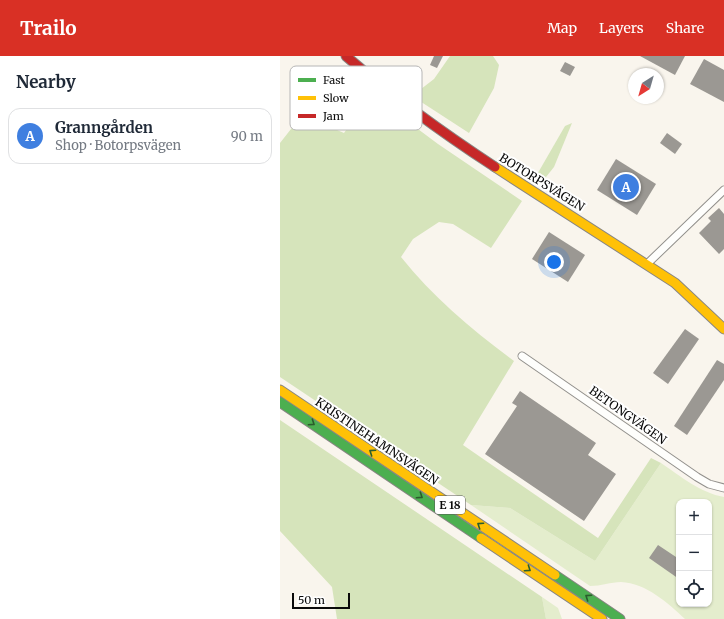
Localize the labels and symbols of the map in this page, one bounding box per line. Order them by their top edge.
legend [290,66,422,130]
north arrow [628,68,664,104]
text: Fast [323,73,346,87]
text: Slow [323,91,349,105]
text: Jam [322,109,344,123]
street label: BOTORPSVÄGEN [497,150,588,215]
pin: A [613,172,639,202]
your location [544,252,564,272]
street label: BETONGVÄGEN [586,383,670,448]
street label: KRISTINEHAMNSVÄGEN [313,394,442,488]
one-way arrow [308,419,315,426]
one-way arrow [369,449,376,457]
one-way arrow [416,491,423,499]
road number: E 18 [435,496,465,514]
one-way arrow [477,522,484,530]
one-way arrow [524,564,531,572]
scale bar [292,591,350,610]
one-way arrow [585,594,592,602]

